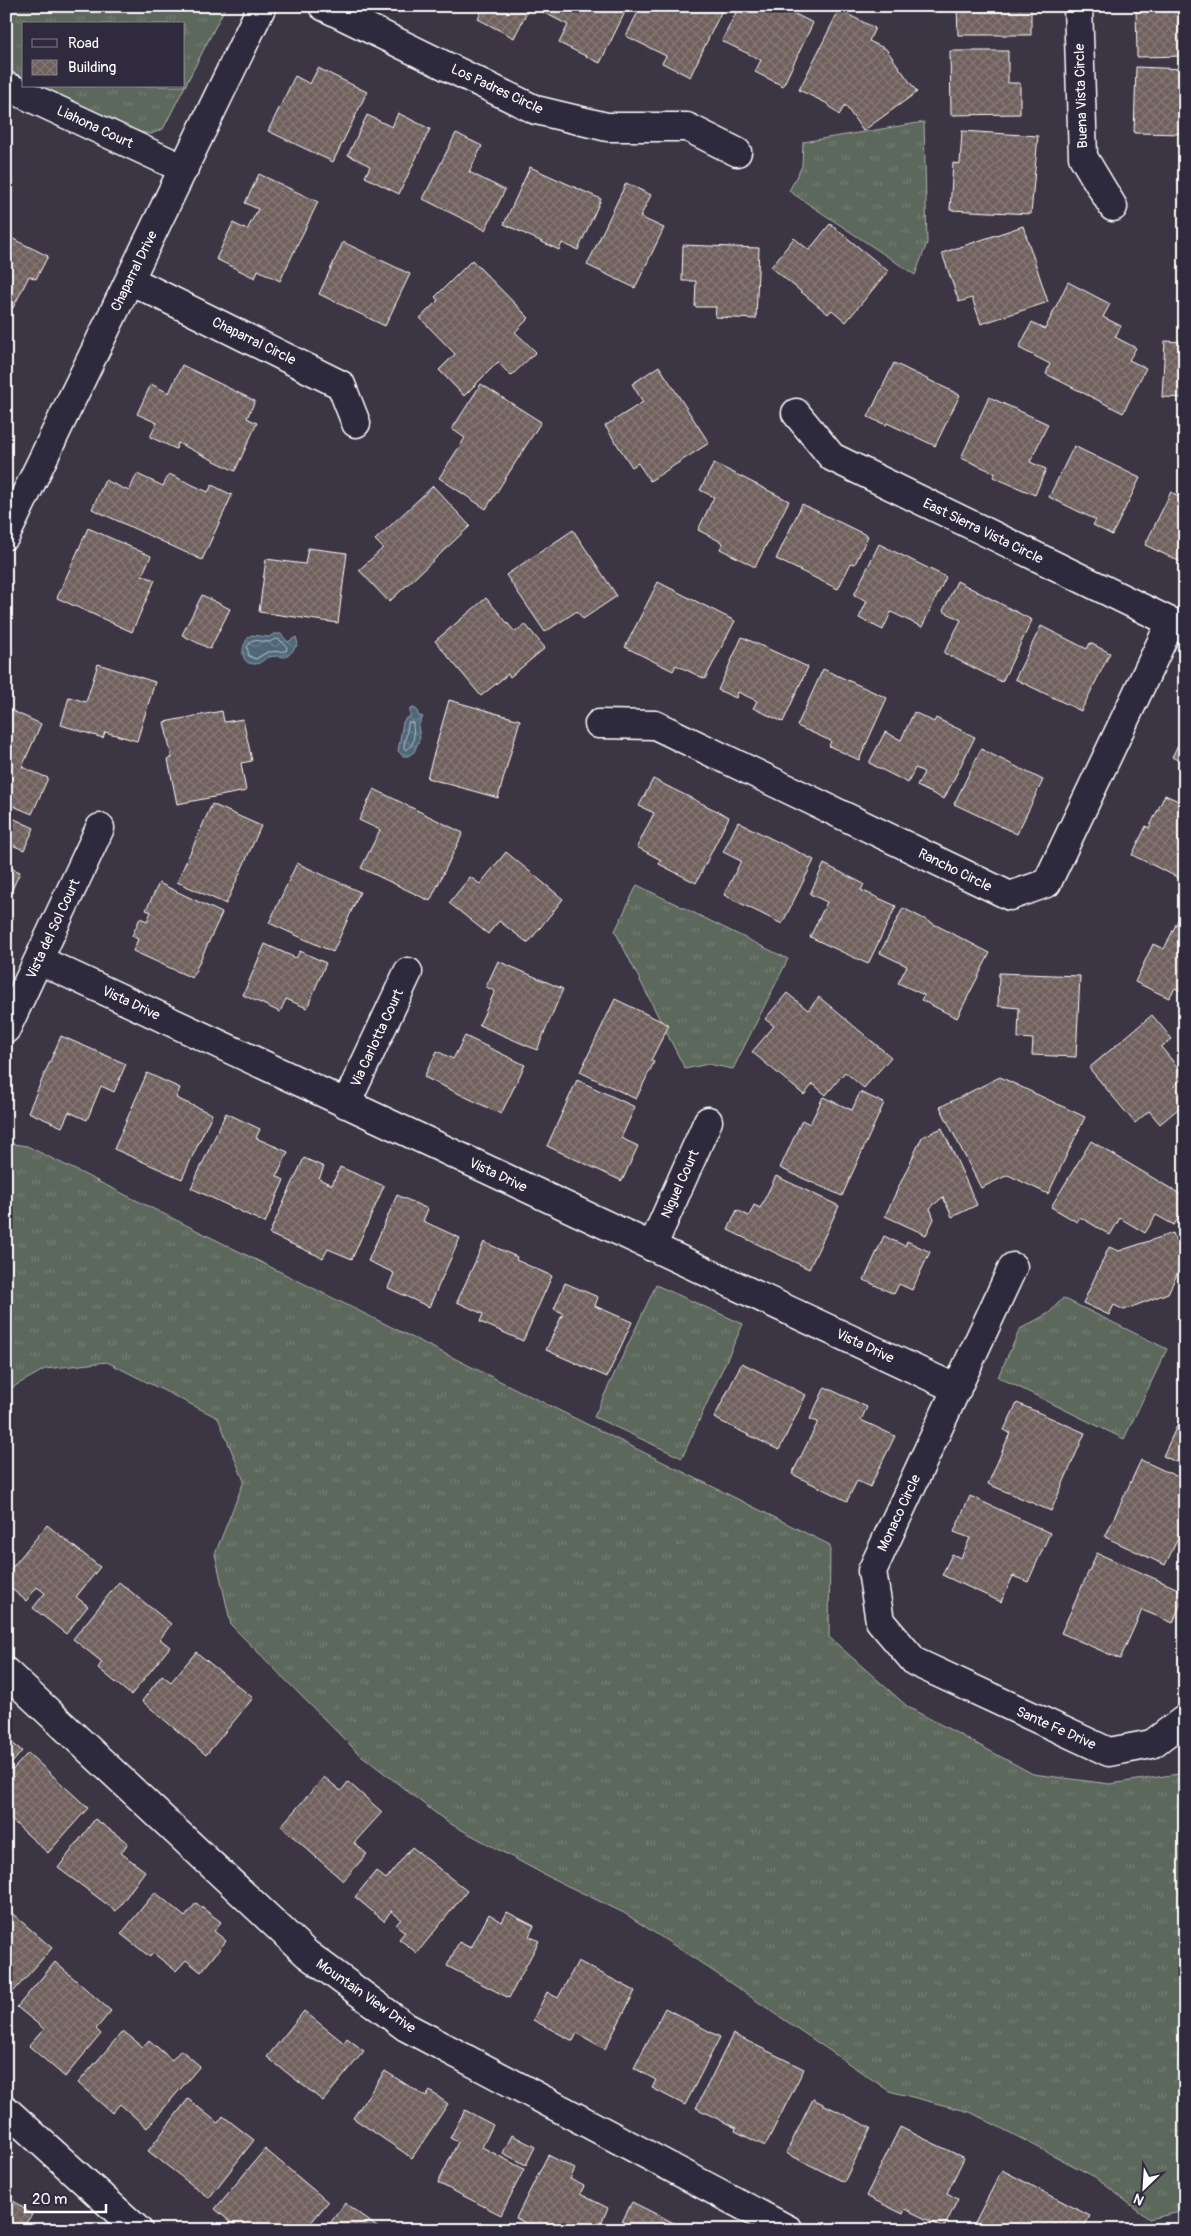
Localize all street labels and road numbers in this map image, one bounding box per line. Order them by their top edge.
street label: Buena Vista Circle [1071,43,1091,149]
street label: Los Padres Circle [448,60,546,118]
street label: Liahona Court [54,102,136,152]
street label: Chaparral Drive [107,228,161,314]
street label: Chaparral Circle [209,313,299,369]
street label: East Sierra Vista Circle [920,495,1046,568]
street label: Rancho Circle [915,845,995,895]
street label: Vista del Sol Court [22,876,84,982]
street label: Vista Drive [99,982,163,1024]
street label: Via Carlotta Court [347,986,407,1090]
street label: Niguel Court [657,1147,703,1221]
street label: Vista Drive [466,1154,530,1196]
street label: Vista Drive [833,1325,897,1367]
street label: Monaco Circle [874,1472,924,1554]
street label: Sante Fe Drive [1014,1703,1099,1753]
street label: Mountain View Drive [313,1955,419,2037]

